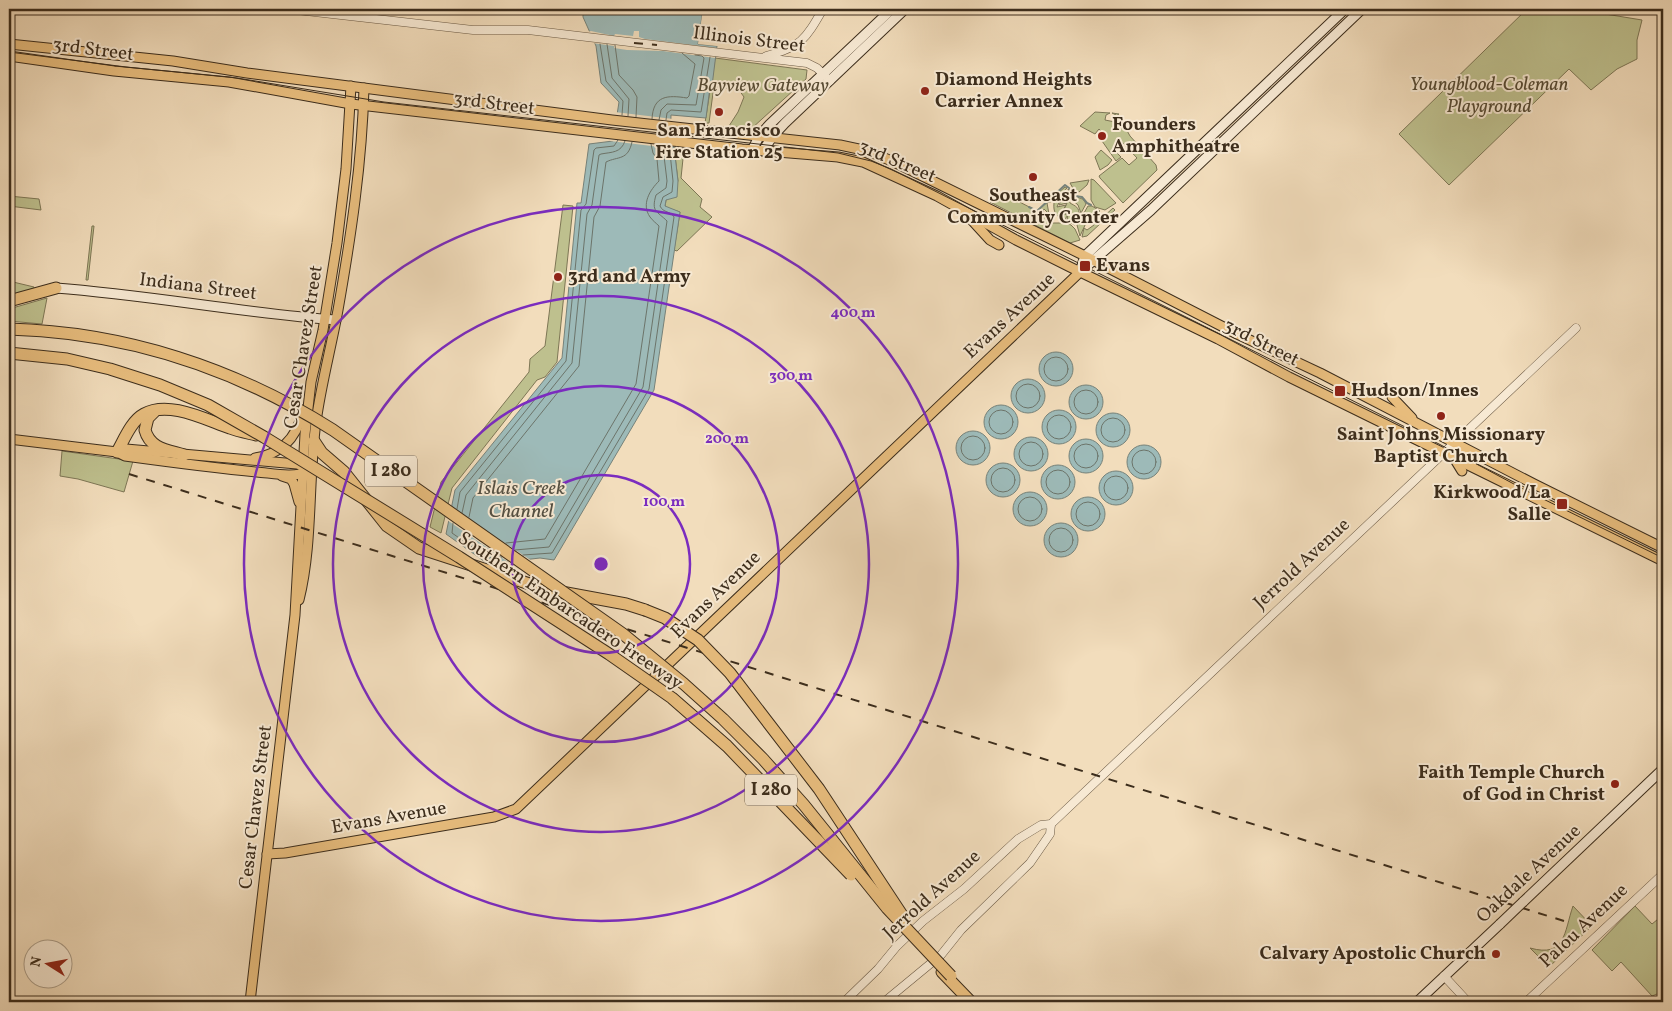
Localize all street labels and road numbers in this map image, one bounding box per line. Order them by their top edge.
street label: Illinois Street [691,20,807,60]
street label: 3rd Street [51,32,136,68]
street label: 3rd Street [452,86,537,122]
street label: 3rd Street [854,134,940,190]
street label: Cesar Chavez Street [278,263,330,431]
street label: Indiana Street [138,267,259,307]
street label: Evans Avenue [959,267,1061,365]
street label: 3rd Street [1219,313,1304,373]
road number: I 280 [365,456,417,486]
street label: Jerrold Avenue [1248,512,1356,616]
street label: Southern Embarcadero Freeway [452,526,688,696]
street label: Evans Avenue [665,545,767,645]
street label: Cesar Chavez Street [233,723,279,891]
road number: I 280 [745,774,797,806]
street label: Evans Avenue [329,795,449,841]
street label: Oakdale Avenue [1471,819,1587,929]
street label: Jerrold Avenue [877,844,987,946]
street label: Palou Avenue [1534,878,1634,974]

